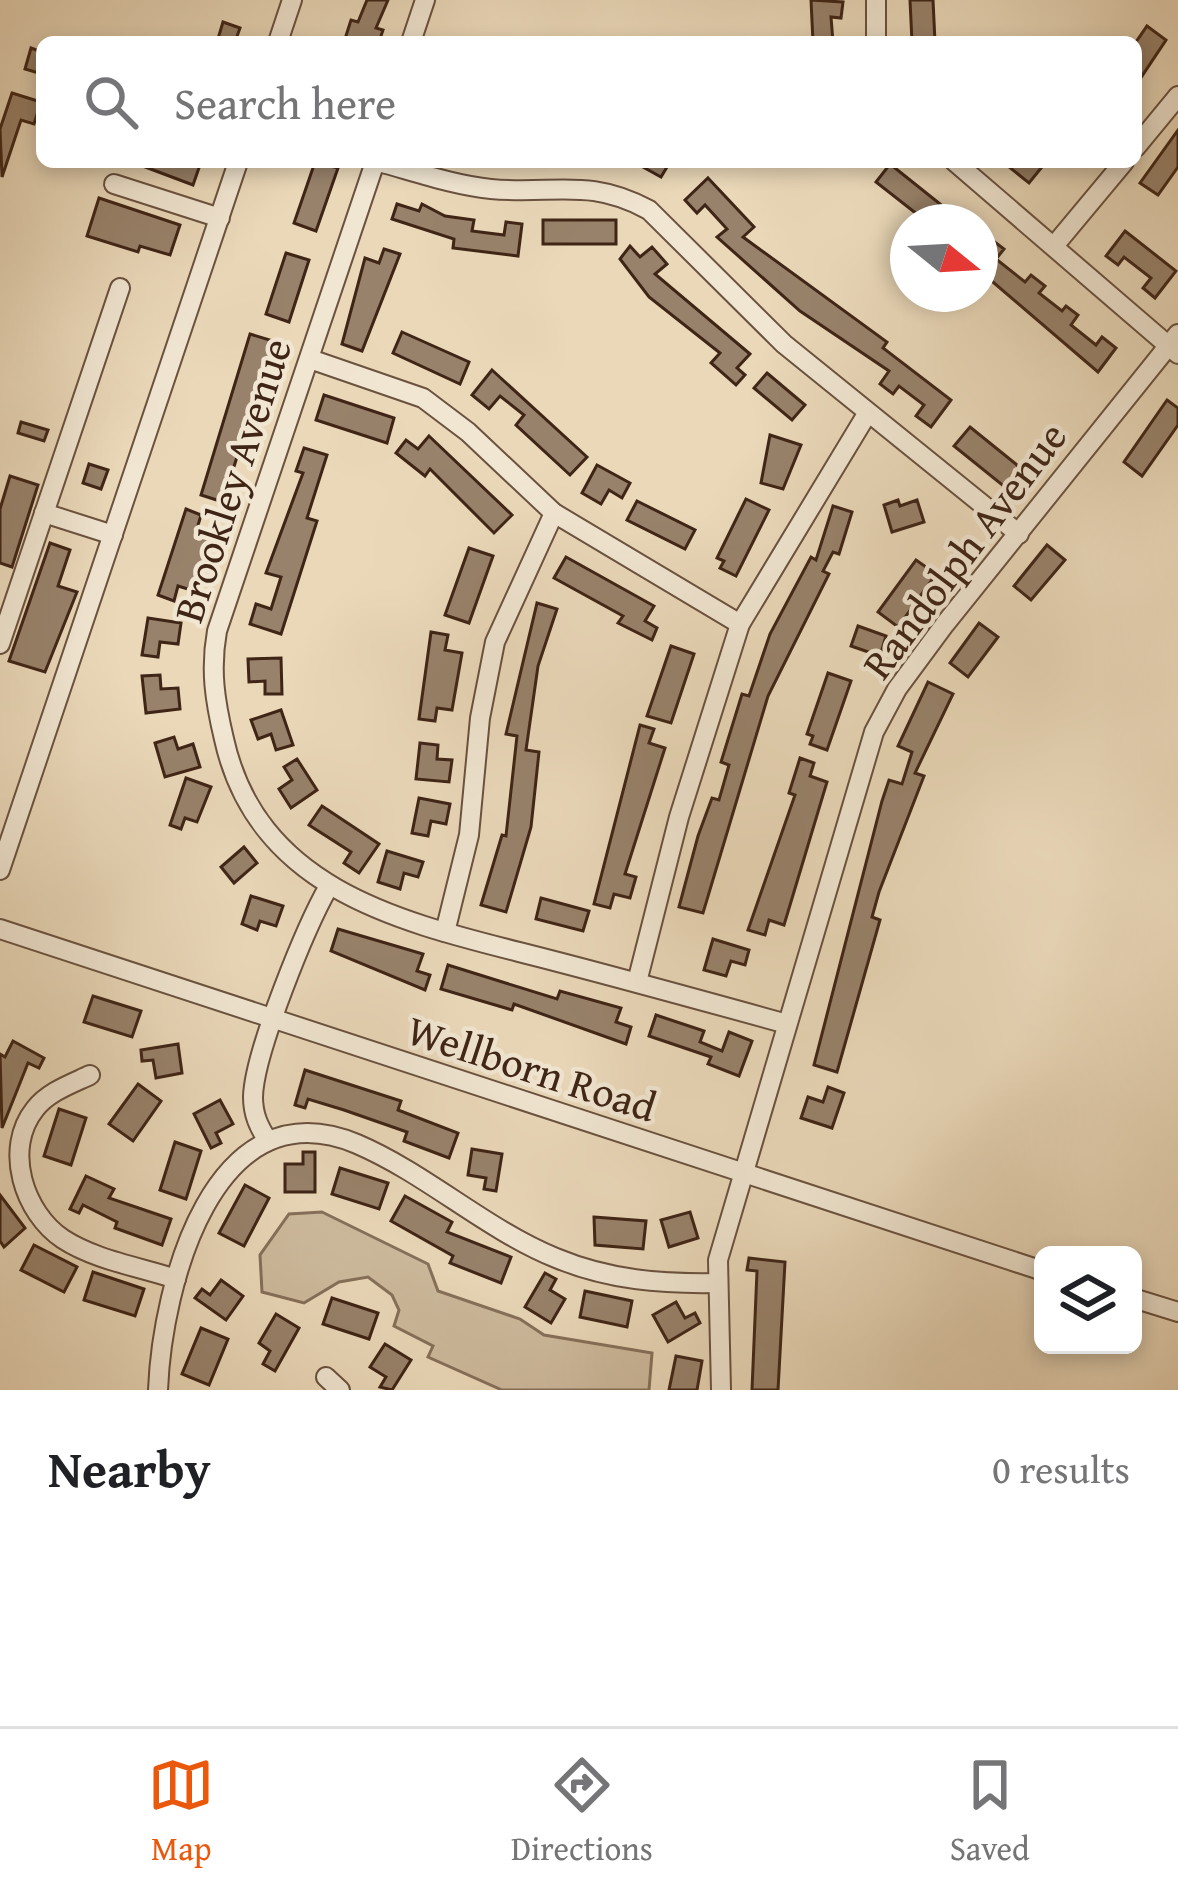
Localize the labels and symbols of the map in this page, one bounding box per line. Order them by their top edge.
north arrow [890,204,998,312]
street label: Brookley Avenue [157,330,306,630]
street label: Randolph Avenue [847,408,1081,691]
street label: Wellborn Road [400,999,665,1137]

